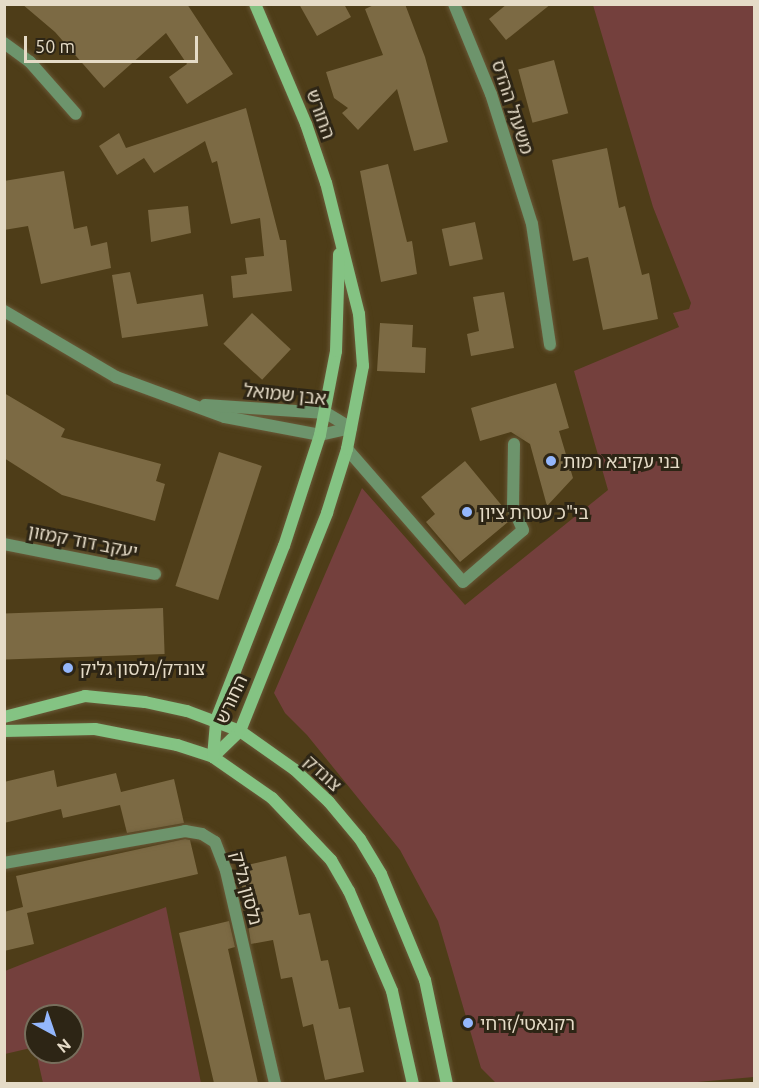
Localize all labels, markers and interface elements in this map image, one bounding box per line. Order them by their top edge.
scale bar [27,24,201,62]
text: 50 m [35,36,75,56]
street label: משעול ההדס [488,57,538,157]
street label: החורש [302,86,340,142]
street label: אבן שמואל [243,379,327,409]
place label: בני עקיבא רמות [563,450,680,472]
marker: בני עקיבא רמות [544,454,558,468]
place label: בי"כ עטרת ציון [479,501,589,523]
marker: בי"כ עטרת ציון [460,505,474,519]
street label: יעקב דוד קמזון [26,520,140,562]
place label: צונדק/נלסון גליק [80,657,205,679]
marker: צונדק/נלסון גליק [61,661,75,675]
street label: החורש [210,671,252,727]
street label: צונדק [300,750,346,796]
street label: נלסון גליק [227,849,267,927]
north arrow [24,1004,84,1064]
place label: רקנאטי/זרחי [480,1012,575,1034]
marker: רקנאטי/זרחי [461,1016,475,1030]
text: N [54,1036,75,1057]

